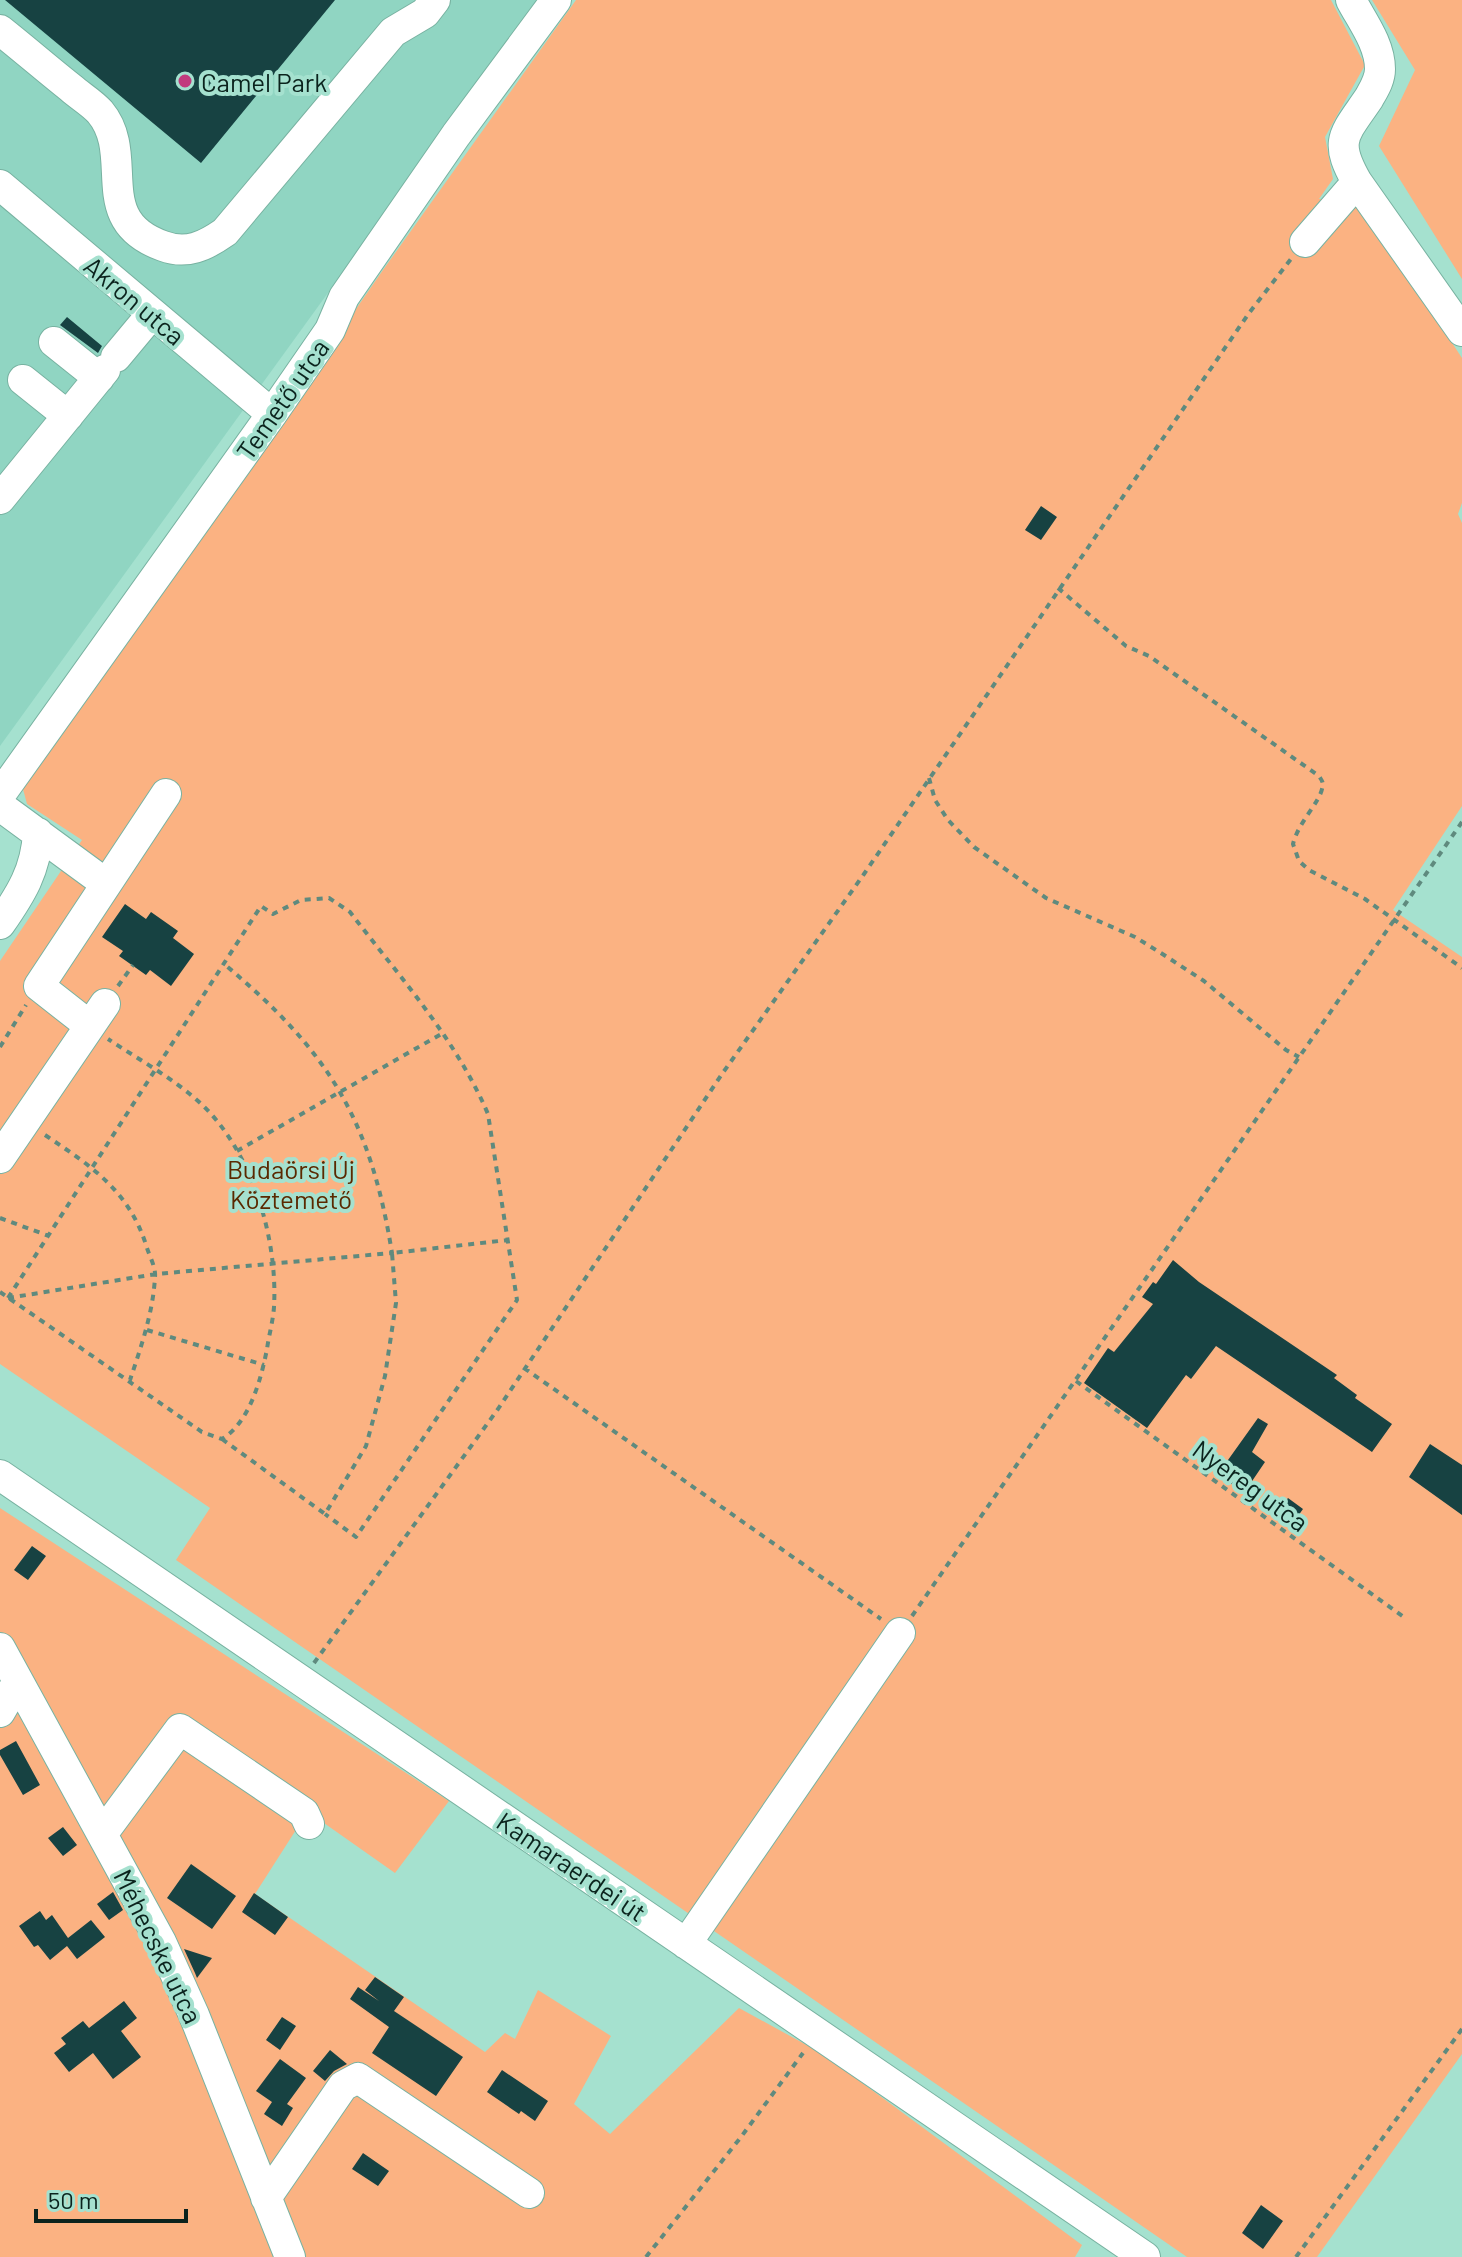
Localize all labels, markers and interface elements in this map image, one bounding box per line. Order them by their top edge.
place label: Camel Park [201,66,327,97]
marker: Camel Park [176,72,194,90]
street label: Akron utca [79,249,191,351]
street label: Temető utca [229,333,335,465]
park label: Budaörsi Új Köztemető [227,1153,355,1214]
street label: Nyereg utca [1187,1433,1315,1537]
street label: Kamaraerdei út [492,1805,652,1927]
street label: Méhecske utca [108,1864,210,2028]
scale bar [36,2173,186,2223]
text: 50 m [48,2185,99,2214]

